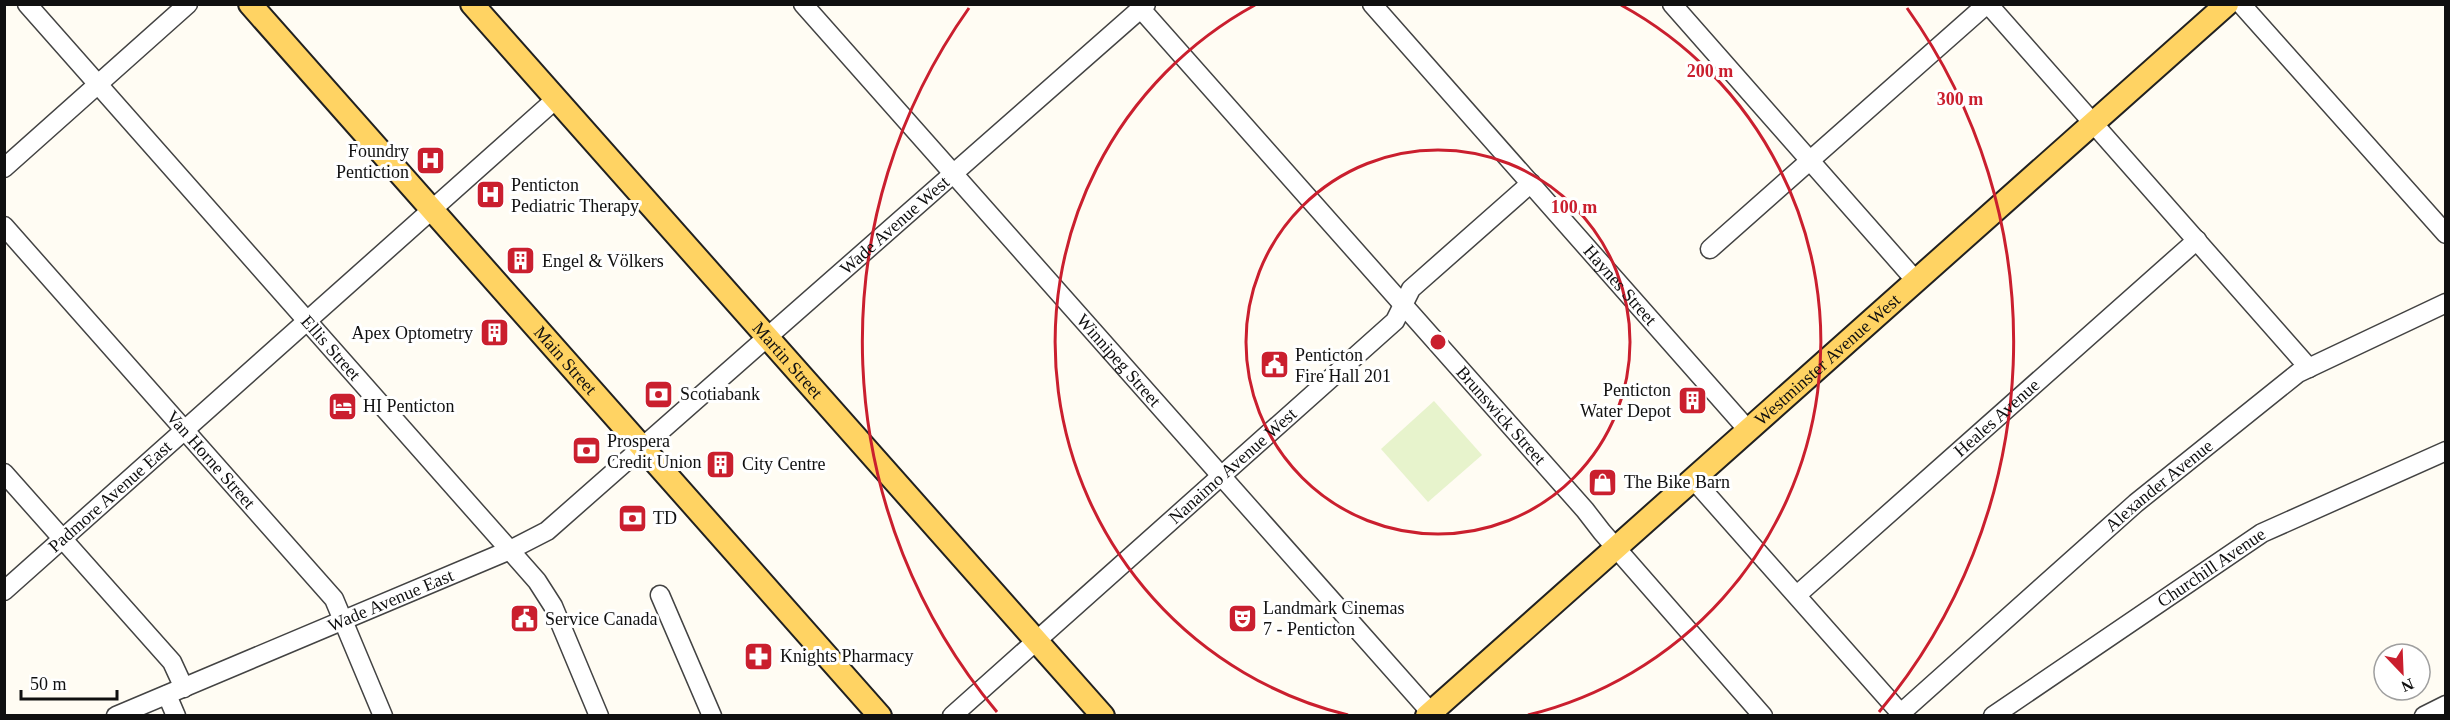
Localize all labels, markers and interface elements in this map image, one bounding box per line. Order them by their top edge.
text: 200 m [1687,61,1733,81]
text: 300 m [1937,89,1983,109]
place label: Foundry Pentiction [336,141,409,182]
hospital icon: Foundry Pentiction [414,145,446,177]
street label: Wade Avenue West [836,172,953,279]
place label: Penticton Pediatric Therapy [511,175,639,216]
hospital icon: Penticton Pediatric Therapy [474,179,506,211]
text: 100 m [1551,197,1597,217]
street label: Haynes Street [1579,241,1661,329]
building icon: Engel & Völkers [505,245,537,277]
place label: Engel & Völkers [542,251,664,271]
street label: Westminster Avenue West [1751,290,1904,429]
street label: Winnipeg Street [1072,310,1165,411]
street label: Ellis Street [297,311,365,384]
building icon: Apex Optometry [478,317,510,349]
street label: Martin Street [749,318,827,403]
street label: Main Street [530,322,601,399]
place label: Apex Optometry [352,323,473,343]
centre of rings [1428,332,1448,352]
place label: Penticton Fire Hall 201 [1295,345,1391,386]
public building icon: Penticton Fire Hall 201 [1258,349,1290,381]
street label: Brunswick Street [1452,362,1550,469]
street label: Heales Avenue [1950,375,2043,461]
bank icon: Scotiabank [643,378,675,410]
place label: Penticton Water Depot [1580,380,1671,421]
place label: Scotiabank [680,384,760,404]
building icon: Penticton Water Depot [1676,384,1708,416]
hotel icon: HI Penticton [326,390,358,422]
place label: HI Penticton [363,396,455,416]
street label: Nanaimo Avenue West [1165,404,1300,528]
street label: Van Horne Street [162,407,259,513]
place label: Prospera Credit Union [607,431,702,472]
bank icon: Prospera Credit Union [570,435,602,467]
street label: Alexander Avenue [2101,435,2217,536]
street label: Padmore Avenue East [44,437,176,556]
building icon: City Centre [705,448,737,480]
place label: City Centre [742,454,826,474]
shop icon: The Bike Barn [1587,466,1619,498]
place label: The Bike Barn [1624,472,1730,492]
bank icon: TD [616,502,648,534]
place label: TD [653,508,677,528]
street label: Churchill Avenue [2153,524,2269,611]
street label: Wade Avenue East [325,565,456,636]
place label: Landmark Cinemas 7 - Penticton [1263,598,1404,639]
theatre icon: Landmark Cinemas 7 - Penticton [1226,602,1258,634]
public building icon: Service Canada [508,603,540,635]
place label: Service Canada [545,609,657,629]
pharmacy icon: Knights Pharmacy [743,640,775,672]
north arrow [2372,642,2432,702]
place label: Knights Pharmacy [780,646,913,666]
scale bar [21,663,117,701]
text: 50 m [30,674,67,694]
text: N [2399,675,2416,696]

